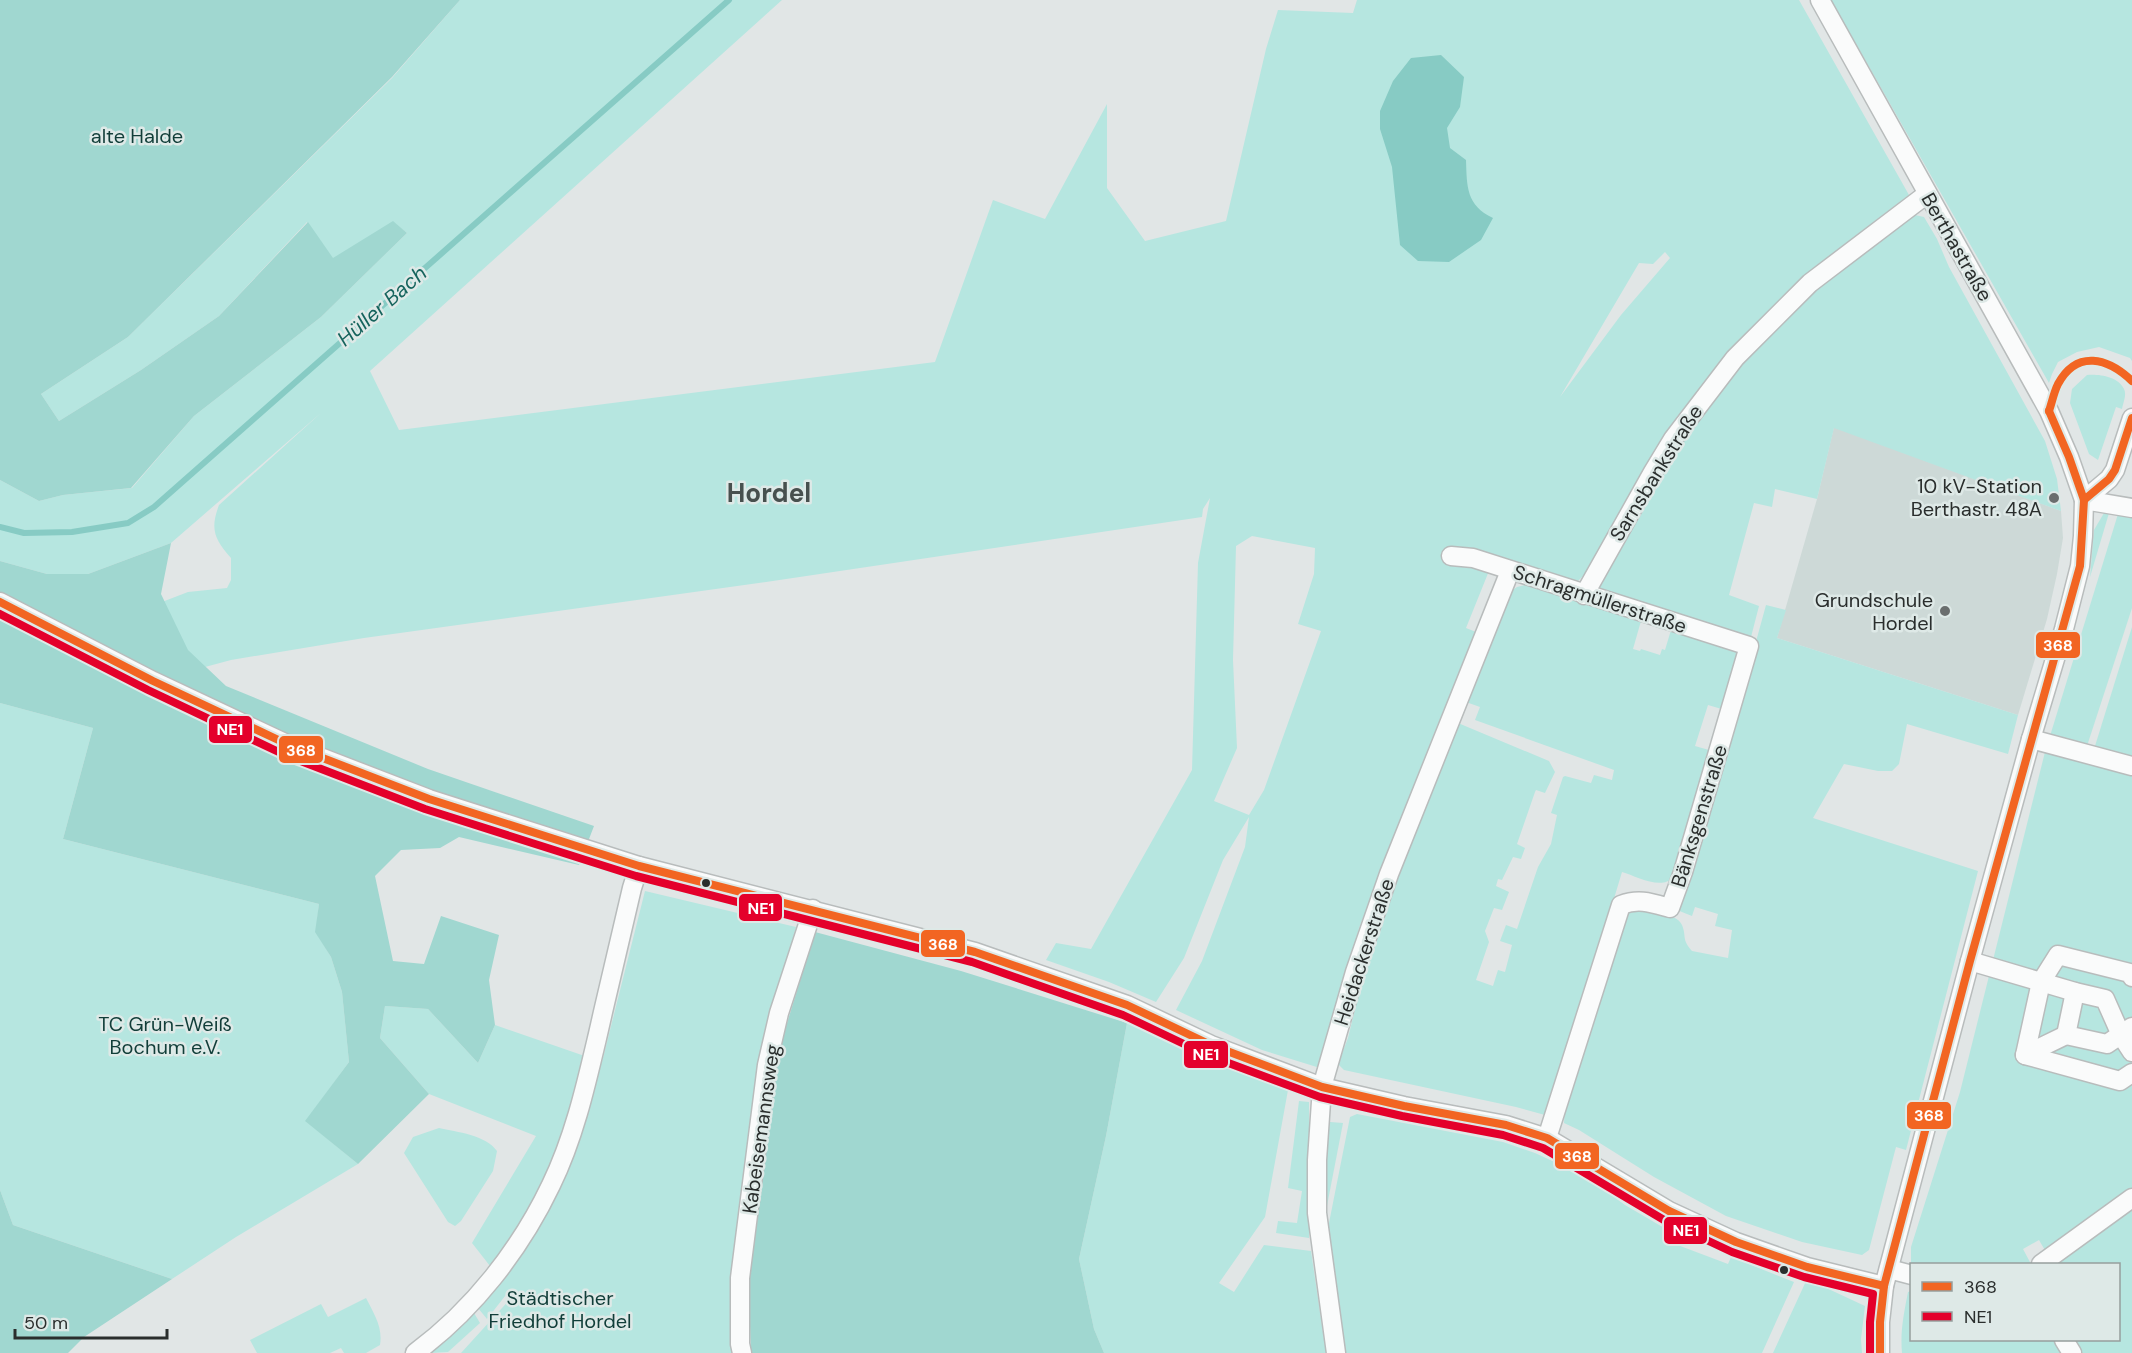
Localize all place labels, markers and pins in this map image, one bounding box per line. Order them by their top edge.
place label: 10 kV-Station Berthastr. 48A [1911,473,2042,522]
marker: 10 kV-Station Berthastr. 48A [2047,491,2061,505]
place label: Grundschule Hordel [1815,587,1933,636]
marker: Grundschule Hordel [1938,604,1952,618]
unlabelled marker [700,877,712,889]
unlabelled marker [1778,1264,1790,1276]

